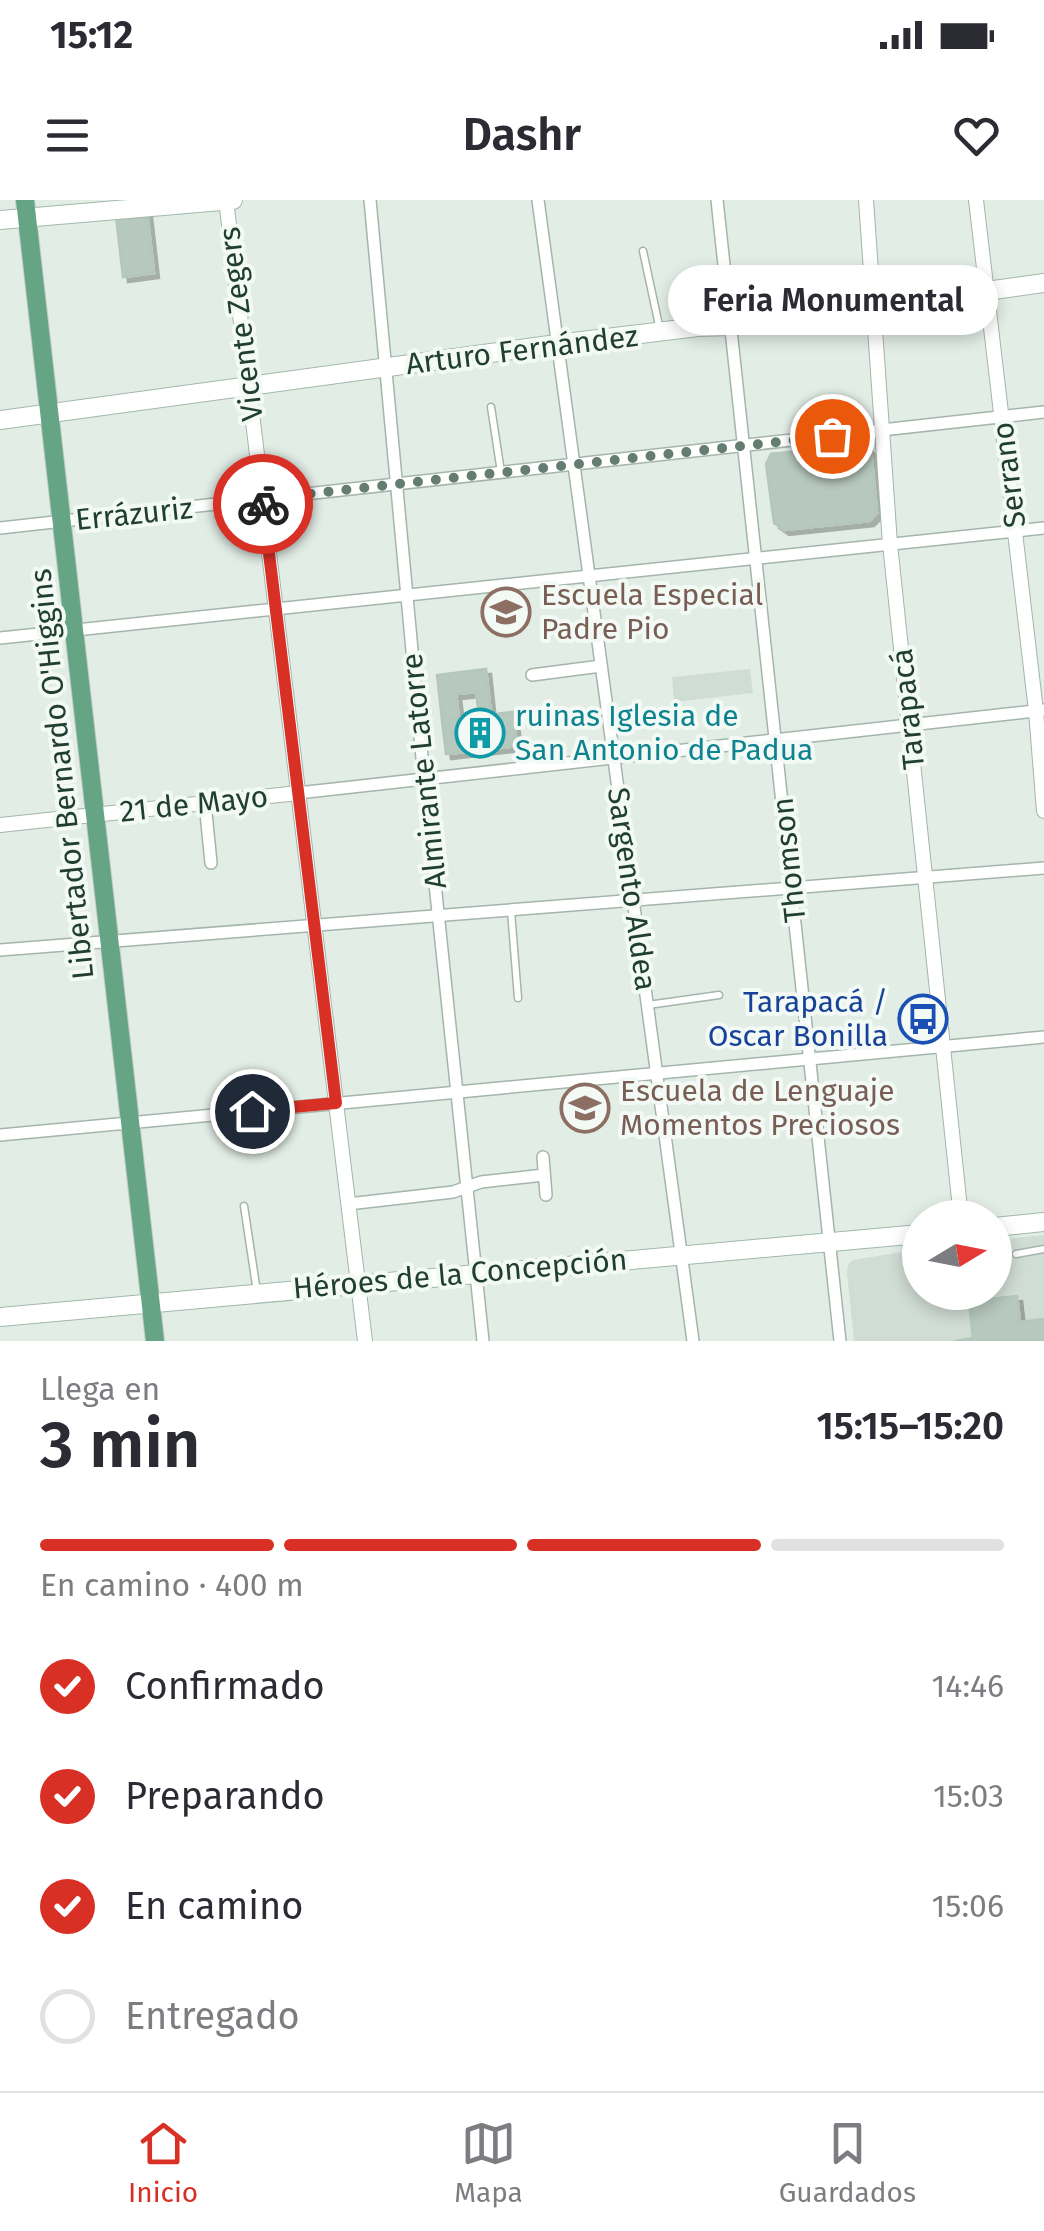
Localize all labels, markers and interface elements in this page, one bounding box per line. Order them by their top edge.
text: 15:12 [50,12,133,58]
icon: menu [40,108,95,163]
text: Dashr [463,108,581,162]
icon: heart [949,108,1004,163]
street label: Vicente Zegers [211,225,271,423]
callout: Feria Monumental [667,266,997,336]
text: Feria Monumental [702,281,964,319]
street label: Arturo Fernández [404,318,640,382]
pin [790,394,875,479]
icon: bag [805,409,860,464]
street label: Serrano [985,420,1033,530]
courier [213,454,313,554]
icon: bike [236,477,291,532]
street label: Errázuriz [74,490,194,538]
street label: Libertador Bernardo O'Higgins [23,567,101,981]
place label: Escuela Especial Padre Pio [541,577,764,647]
school or university icon: Escuela Especial Padre Pio [480,586,532,638]
street label: Tarapacá [884,647,932,771]
street label: Almirante Latorre [394,651,454,891]
place label: ruinas Iglesia de San Antonio de Padua [515,698,813,768]
building icon: ruinas Iglesia de San Antonio de Padua [454,707,506,759]
street label: 21 de Mayo [118,778,270,830]
street label: Sargento Aldea [600,785,664,993]
street label: Thomson [765,796,813,924]
place label: Tarapacá / Oscar Bonilla [708,984,888,1054]
bus stop icon: Tarapacá / Oscar Bonilla [897,993,949,1045]
pin [210,1069,295,1154]
place label: Escuela de Lenguaje Momentos Preciosos [620,1073,900,1143]
school or university icon: Escuela de Lenguaje Momentos Preciosos [559,1082,611,1134]
icon: home [225,1084,280,1139]
north arrow [902,1200,1012,1310]
map controls [902,1200,1012,1310]
street label: Héroes de la Concepción [291,1241,629,1307]
text: Llega en [40,1370,160,1408]
text: 15:15–15:20 [816,1403,1004,1449]
text: 3 min [40,1406,200,1484]
text: En camino · 400 m [40,1566,304,1604]
icon: check [40,1659,95,1714]
text: Confirmado [125,1663,325,1709]
text: 14:46 [932,1667,1004,1705]
icon: check [40,1769,95,1824]
text: Preparando [125,1773,325,1819]
text: 15:03 [933,1777,1004,1815]
icon: check [40,1879,95,1934]
text: En camino [125,1883,304,1929]
text: 15:06 [932,1887,1004,1925]
text: Entregado [125,1993,300,2039]
tab: Inicio [128,2116,198,2209]
tab: Mapa [454,2116,523,2209]
tab: Guardados [779,2116,916,2209]

